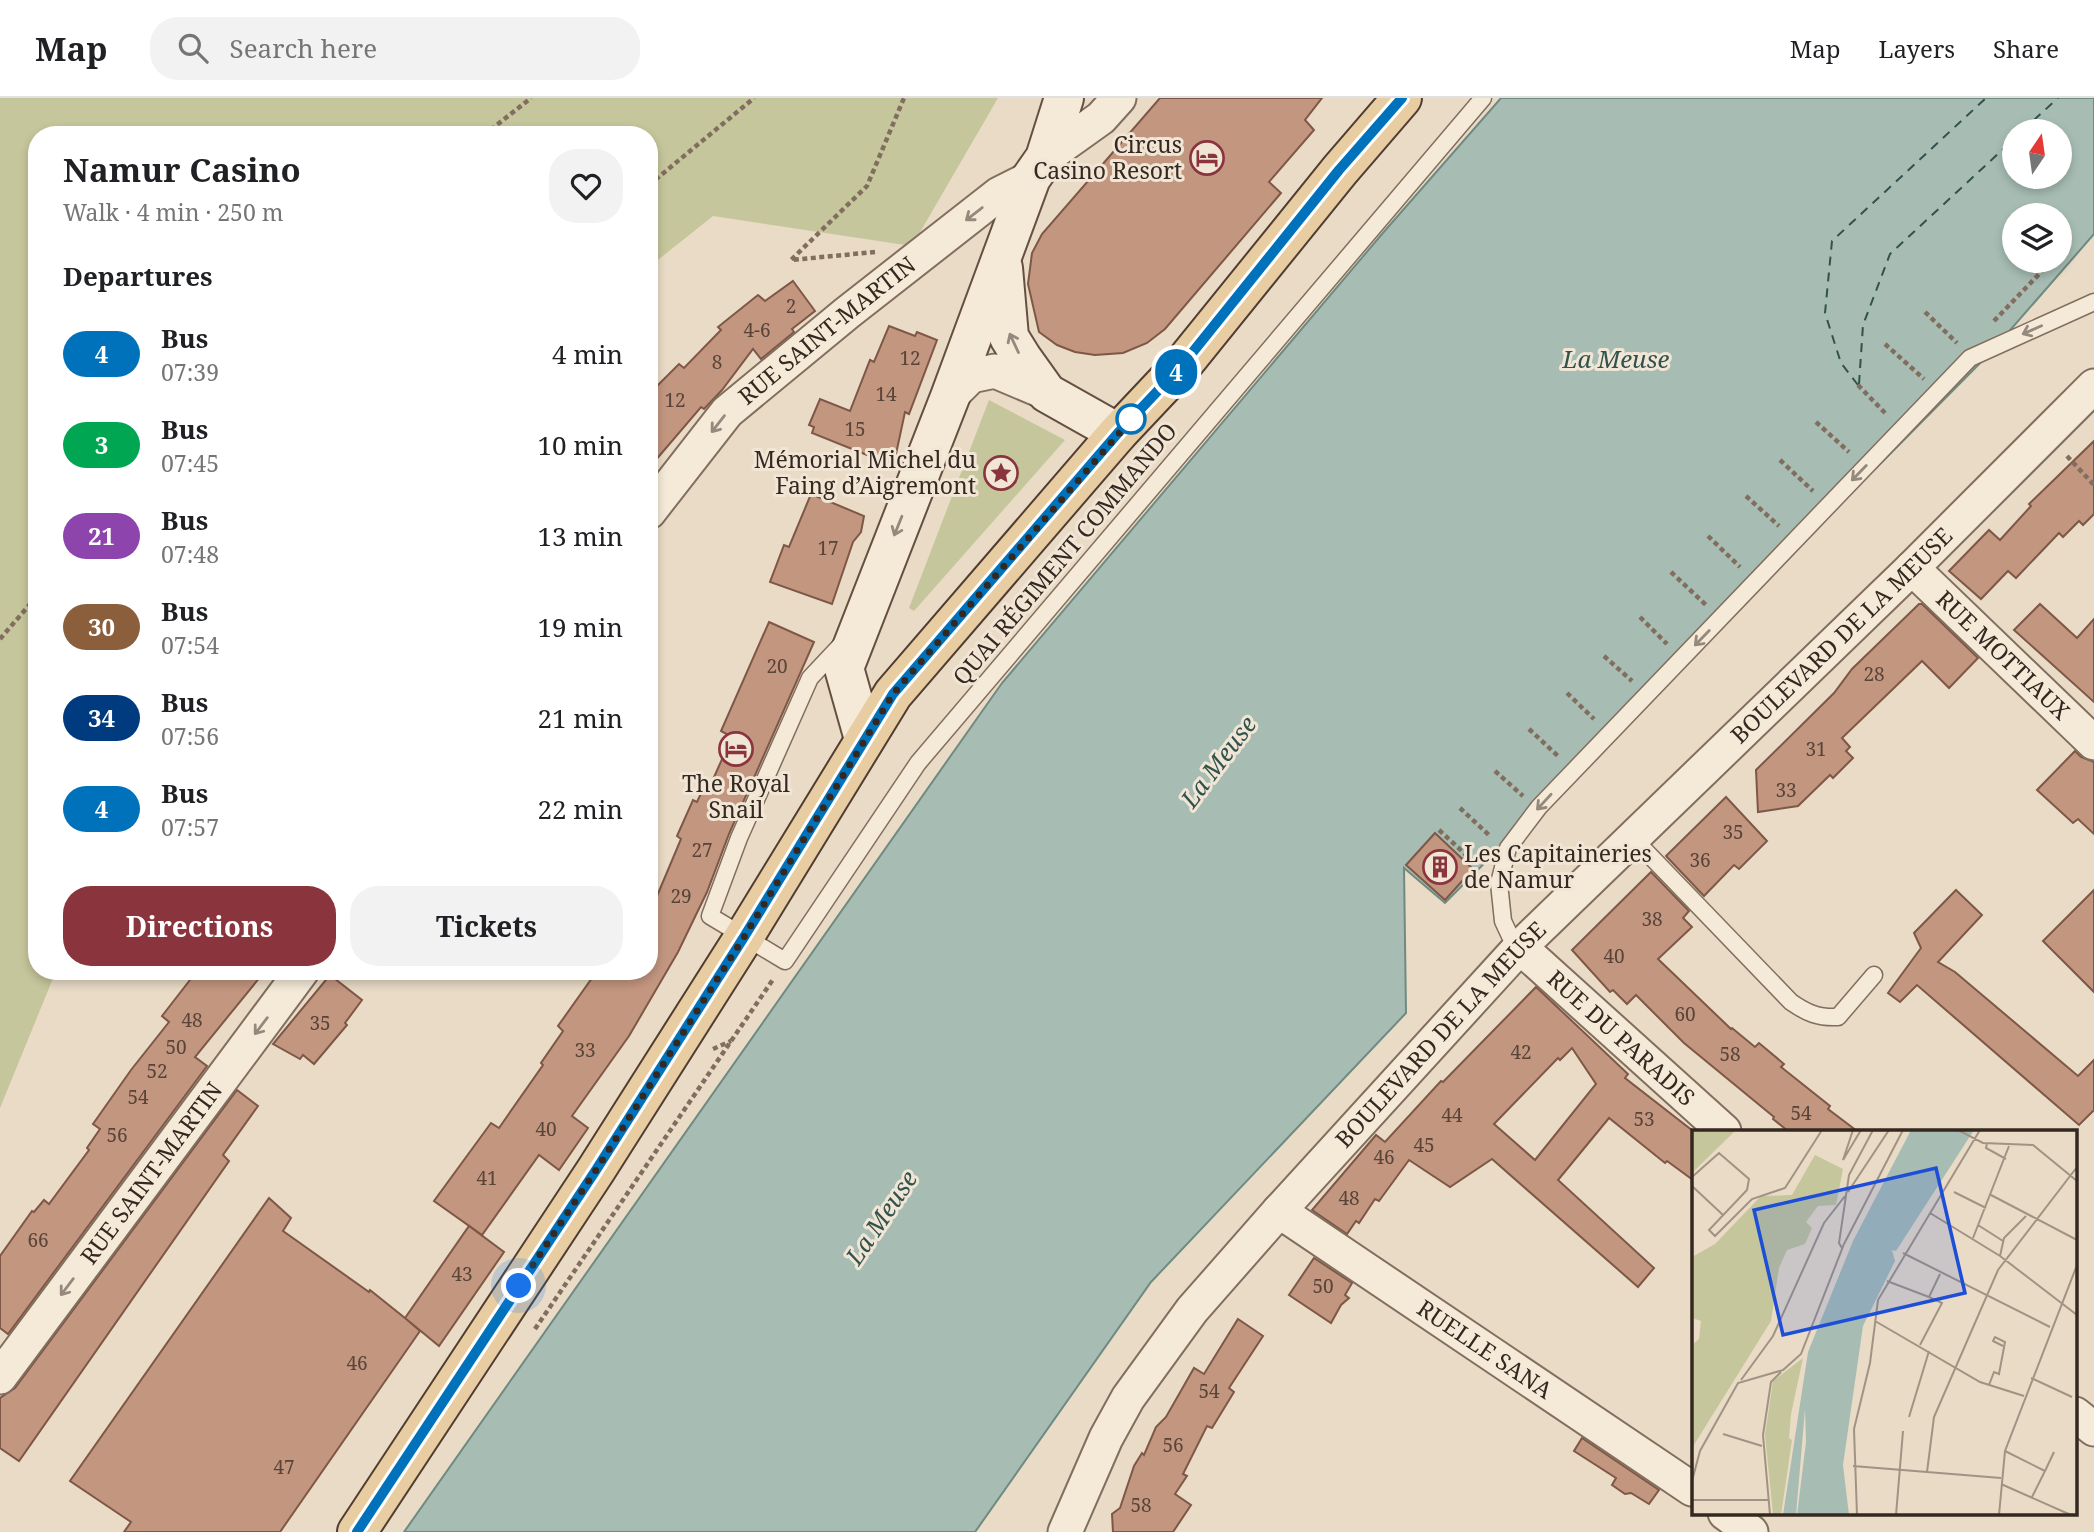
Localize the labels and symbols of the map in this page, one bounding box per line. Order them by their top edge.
north arrow [2002,119,2072,189]
place label: Circus Casino Resort [1033,128,1182,186]
hotel icon: Circus Casino Resort [1188,139,1226,177]
one-way arrow [966,206,984,221]
street label: RUE SAINT-MARTIN [731,248,922,411]
house number: 2 [786,293,796,319]
house number: 4-6 [743,317,771,343]
one-way arrow [2022,324,2043,337]
one-way arrow [1007,333,1020,354]
water label: La Meuse [1562,342,1670,375]
house number: 12 [899,345,921,371]
house number: 8 [712,349,722,375]
line badge: 4 [1153,349,1199,395]
house number: 14 [875,381,897,407]
house number: 12 [664,387,686,413]
unlabelled marker [1116,404,1146,434]
one-way arrow [711,415,726,433]
street label: QUAI RÉGIMENT COMMANDO [945,415,1184,691]
house number: 15 [844,416,866,442]
place label: Mémorial Michel du Faing d’Aigremont [754,443,976,501]
place icon: Mémorial Michel du Faing d’Aigremont [982,454,1020,492]
one-way arrow [1851,464,1868,481]
one-way arrow [891,515,904,537]
street label: BOULEVARD DE LA MEUSE [1723,520,1959,750]
house number: 17 [817,535,839,561]
street label: RUE MOTTIAUX [1930,583,2077,726]
one-way arrow [1694,629,1711,646]
house number: 20 [766,653,788,679]
house number: 28 [1863,661,1885,687]
water label: La Meuse [1172,708,1263,814]
hotel icon: The Royal Snail [717,730,755,768]
house number: 31 [1805,736,1827,762]
place label: The Royal Snail [682,767,790,825]
house number: 33 [1775,777,1797,803]
one-way arrow [1536,793,1553,810]
house number: 35 [1722,819,1744,845]
house number: 27 [691,837,713,863]
place label: Les Capitaineries de Namur [1464,837,1652,895]
house number: 36 [1689,847,1711,873]
building icon: Les Capitaineries de Namur [1421,848,1459,886]
house number: 29 [670,883,692,909]
house number: 38 [1641,906,1663,932]
street label: BOULEVARD DE LA MEUSE [1327,914,1552,1154]
house number: 40 [1603,943,1625,969]
street label: RUE DU PARADIS [1541,962,1703,1112]
house number: 60 [1674,1001,1696,1027]
house number: 48 [181,1007,203,1033]
house number: 35 [309,1010,331,1036]
one-way arrow [254,1016,269,1035]
house number: 50 [165,1034,187,1060]
house number: 33 [574,1037,596,1063]
house number: 42 [1510,1039,1532,1065]
house number: 58 [1719,1041,1741,1067]
house number: 52 [146,1058,168,1084]
street label: RUE SAINT-MARTIN [72,1075,229,1270]
house number: 54 [127,1084,149,1110]
house number: 54 [1790,1100,1812,1126]
house number: 44 [1441,1102,1463,1128]
house number: 53 [1633,1106,1655,1132]
house number: 40 [535,1116,557,1142]
house number: 56 [106,1122,128,1148]
inset map [1692,1130,2076,1514]
house number: 45 [1413,1132,1435,1158]
house number: 46 [1373,1144,1395,1170]
water label: La Meuse [837,1164,924,1271]
house number: 41 [476,1165,498,1191]
house number: 48 [1338,1185,1360,1211]
house number: 66 [27,1227,49,1253]
house number: 43 [451,1261,473,1287]
your location [501,1268,536,1303]
house number: 50 [1312,1273,1334,1299]
one-way arrow [60,1277,74,1296]
street label: RUELLE SANA [1411,1292,1560,1406]
house number: 46 [346,1350,368,1376]
house number: 54 [1198,1378,1220,1404]
house number: 56 [1162,1432,1184,1458]
house number: 47 [273,1454,295,1480]
house number: 58 [1130,1492,1152,1518]

